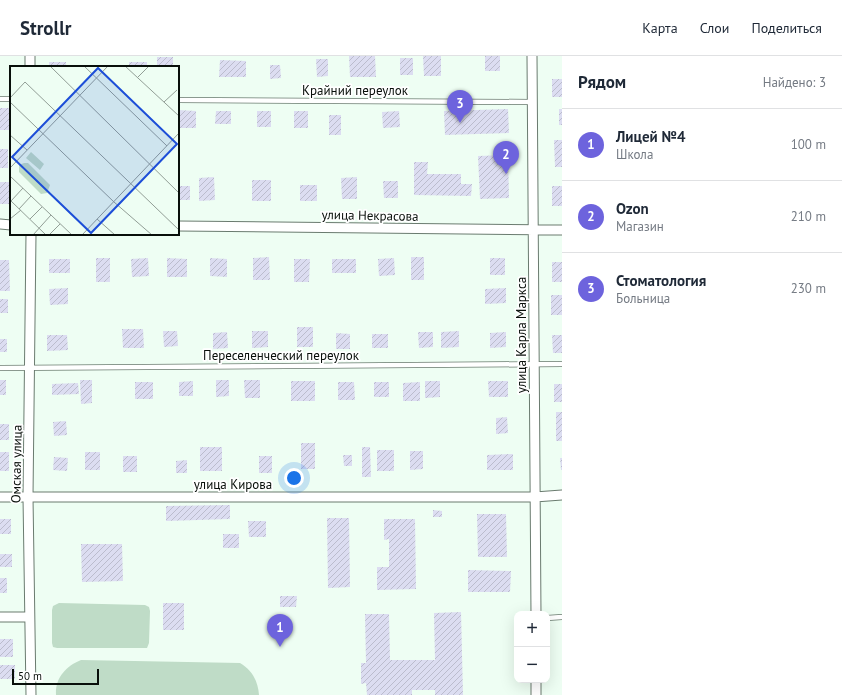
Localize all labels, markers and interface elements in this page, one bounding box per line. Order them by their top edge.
text: Strollr [20,16,71,40]
text: Карта [642,19,678,37]
text: Слои [700,19,729,37]
text: Поделиться [751,19,822,37]
inset map [10,66,179,235]
text: Рядом [578,71,626,93]
text: Найдено: 3 [763,74,826,91]
street label: Крайний переулок [302,82,409,99]
pin: 3 [447,90,473,123]
text: Лицей №4 [616,127,685,146]
text: 1 [587,136,595,153]
text: 100 m [791,136,826,153]
pin: 2 [493,141,519,174]
text: Школа [616,146,653,163]
text: Ozon [616,199,649,218]
street label: улица Некрасова [321,206,419,225]
text: 2 [587,208,595,225]
text: 210 m [791,208,826,225]
text: Магазин [616,218,664,235]
text: Стоматология [616,271,706,290]
street label: улица Карла Маркса [513,277,530,393]
text: 3 [587,280,595,297]
text: 230 m [791,280,826,297]
text: Больница [616,290,670,307]
street label: Переселенческий переулок [203,347,360,364]
street label: Омская улица [7,425,26,503]
your location [284,468,304,488]
street label: улица Кирова [194,476,272,493]
map controls [514,611,550,683]
button: + [514,611,550,647]
pin: 1 [267,614,293,647]
button: − [514,647,550,683]
scale bar [12,667,99,686]
text: 50 m [18,669,42,683]

